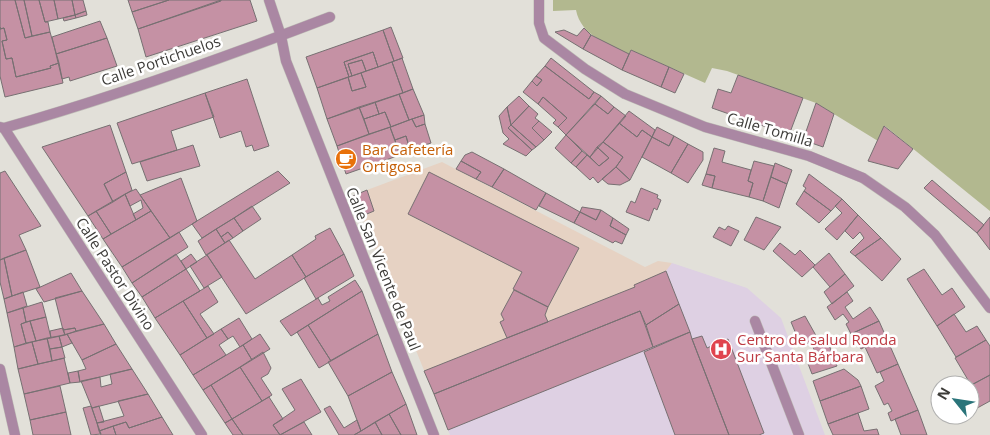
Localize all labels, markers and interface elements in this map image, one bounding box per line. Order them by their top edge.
street label: Calle Portichuelos [98,30,223,90]
street label: Calle Tomilla [725,107,816,151]
place label: Bar Cafetería Ortigosa [362,139,453,176]
cafe icon: Bar Cafetería Ortigosa [334,147,358,171]
street label: Calle San Vicente de Paul [342,184,426,353]
street label: Calle Pastor Divino [72,213,160,334]
place label: Centro de salud Ronda Sur Santa Bárbara [737,329,897,366]
hospital icon: Centro de salud Ronda Sur Santa Bárbara [709,337,733,361]
north arrow [930,375,980,425]
text: N [932,384,954,403]

